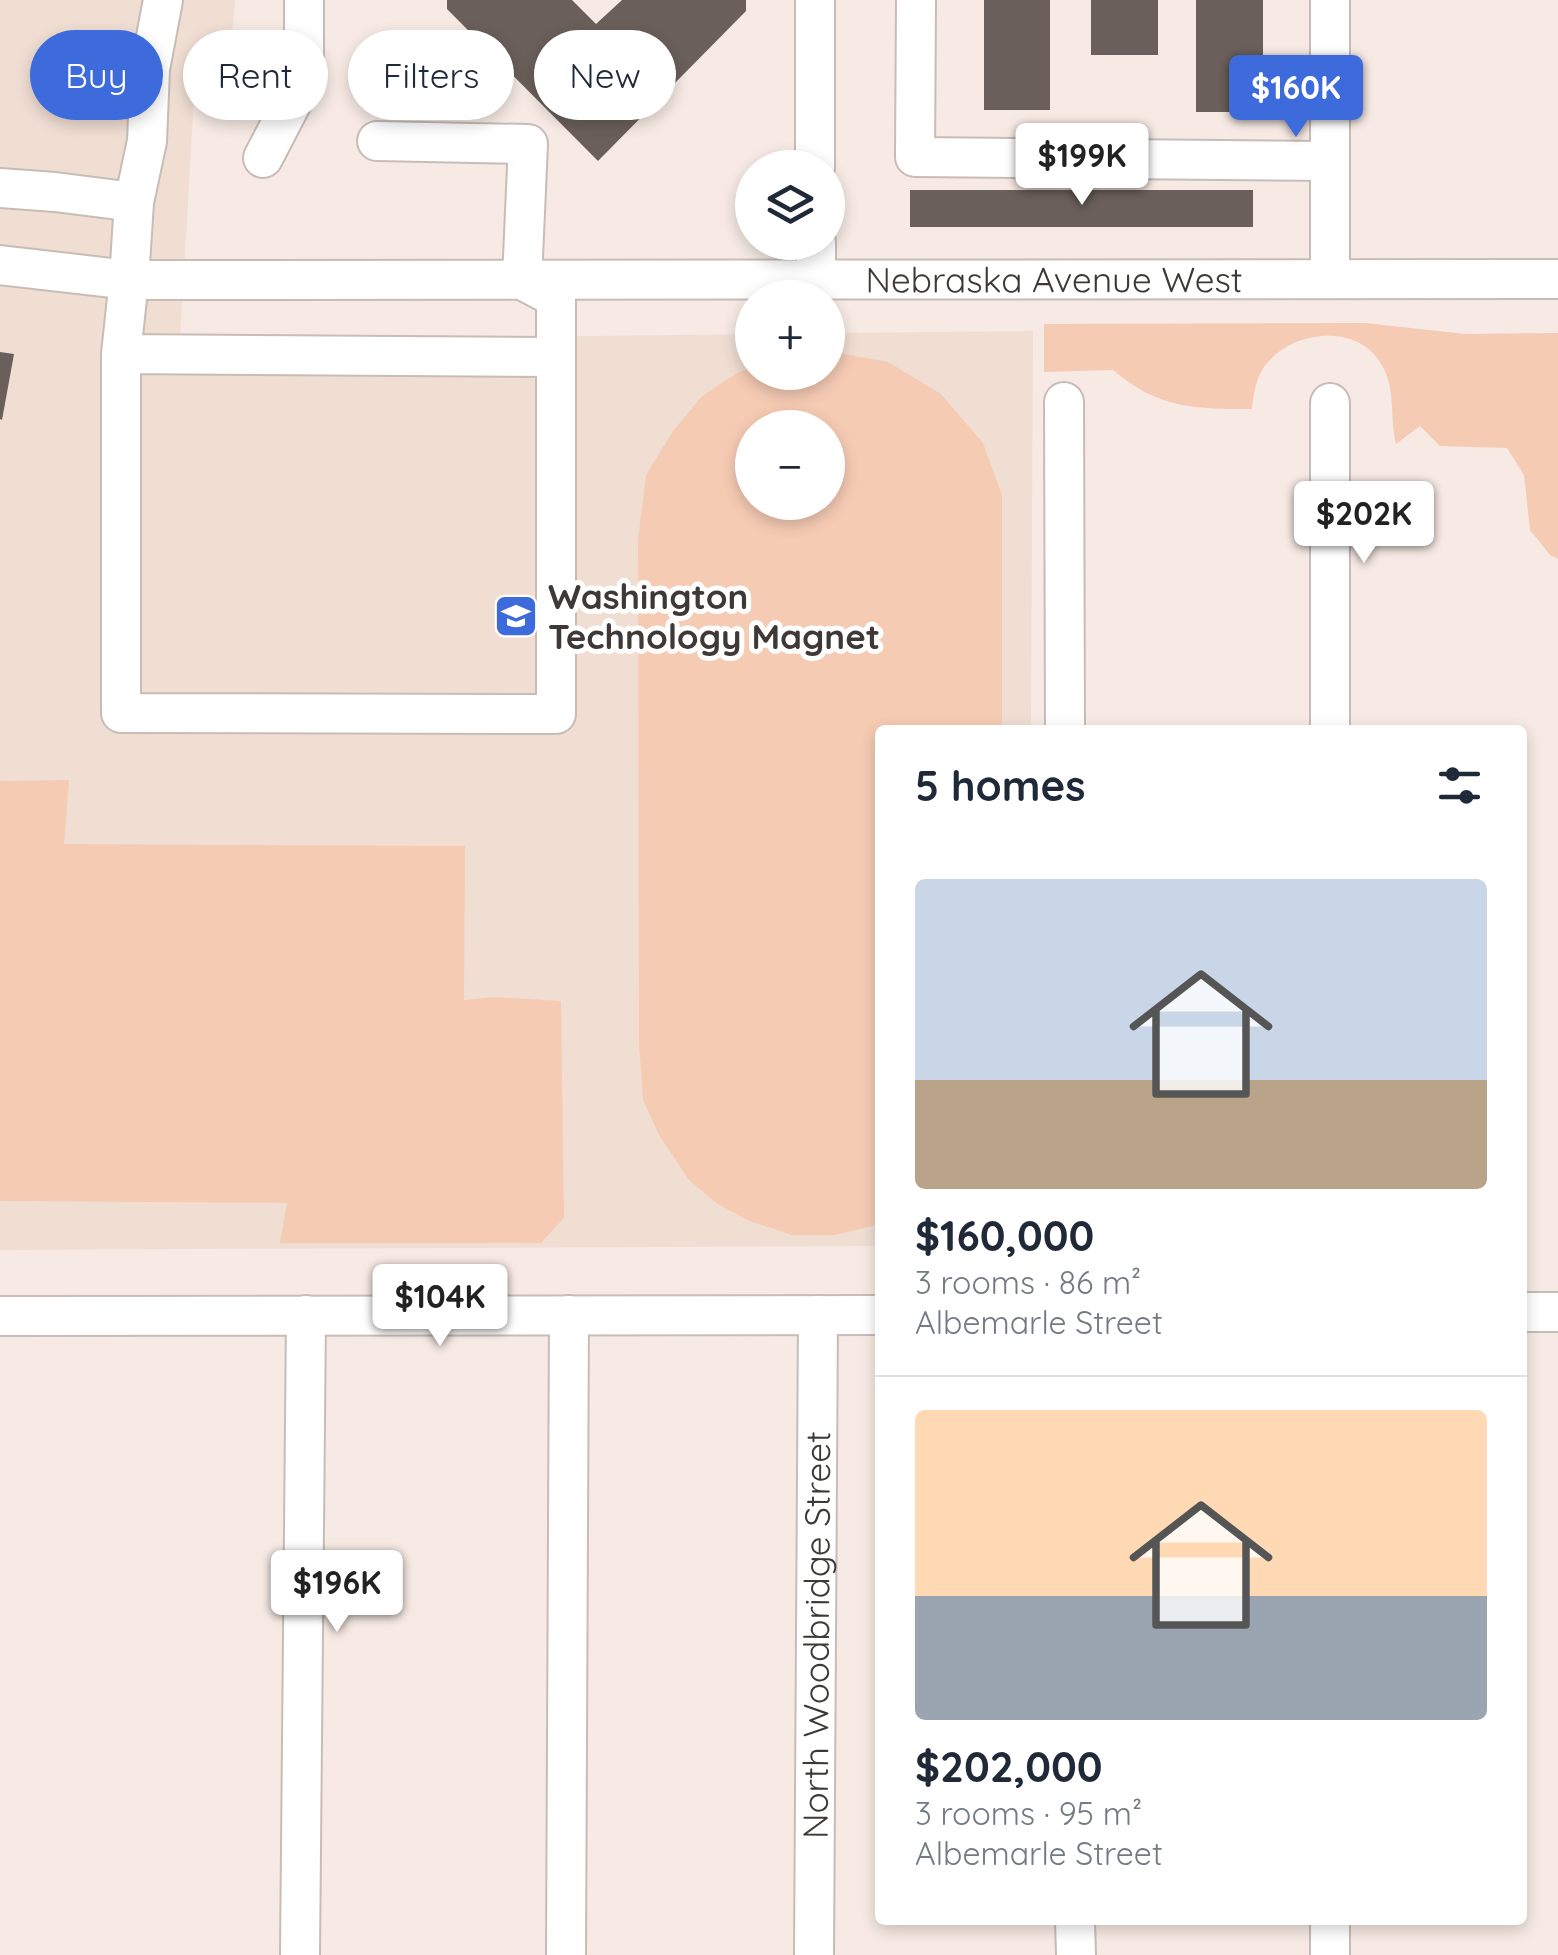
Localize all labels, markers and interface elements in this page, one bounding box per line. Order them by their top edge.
chip: Buy [30,30,163,120]
chip: Rent [183,30,328,120]
chip: Filters [348,30,514,120]
chip: New [534,30,676,120]
pin: $160K [1226,55,1366,140]
text: $160K [1251,67,1341,107]
pin: $199K [1012,123,1152,208]
text: $199K [1038,135,1126,175]
map controls [735,150,845,520]
button: layers [735,150,845,260]
street label: Nebraska Avenue West [865,257,1243,301]
button: + [735,280,845,390]
button: − [735,410,845,520]
pin: $202K [1294,481,1434,566]
text: $202K [1316,493,1412,533]
place label: Washington Technology Magnet [548,574,880,658]
school or university icon: Washington Technology Magnet [493,593,539,639]
icon: filters [1432,758,1487,813]
text: 5 homes [915,759,1086,812]
icon: home [1111,944,1291,1124]
text: $160,000 [915,1209,1094,1262]
text: 3 rooms · 86 m² [915,1262,1141,1302]
pin: $104K [370,1264,510,1349]
text: $104K [395,1276,485,1316]
text: Albemarle Street [915,1302,1163,1342]
street label: North Woodbridge Street [793,1431,839,1839]
icon: home [1111,1475,1291,1655]
pin: $196K [267,1550,407,1635]
text: $196K [293,1562,381,1602]
text: $202,000 [915,1740,1103,1793]
text: 3 rooms · 95 m² [915,1793,1142,1833]
text: Albemarle Street [915,1833,1163,1873]

